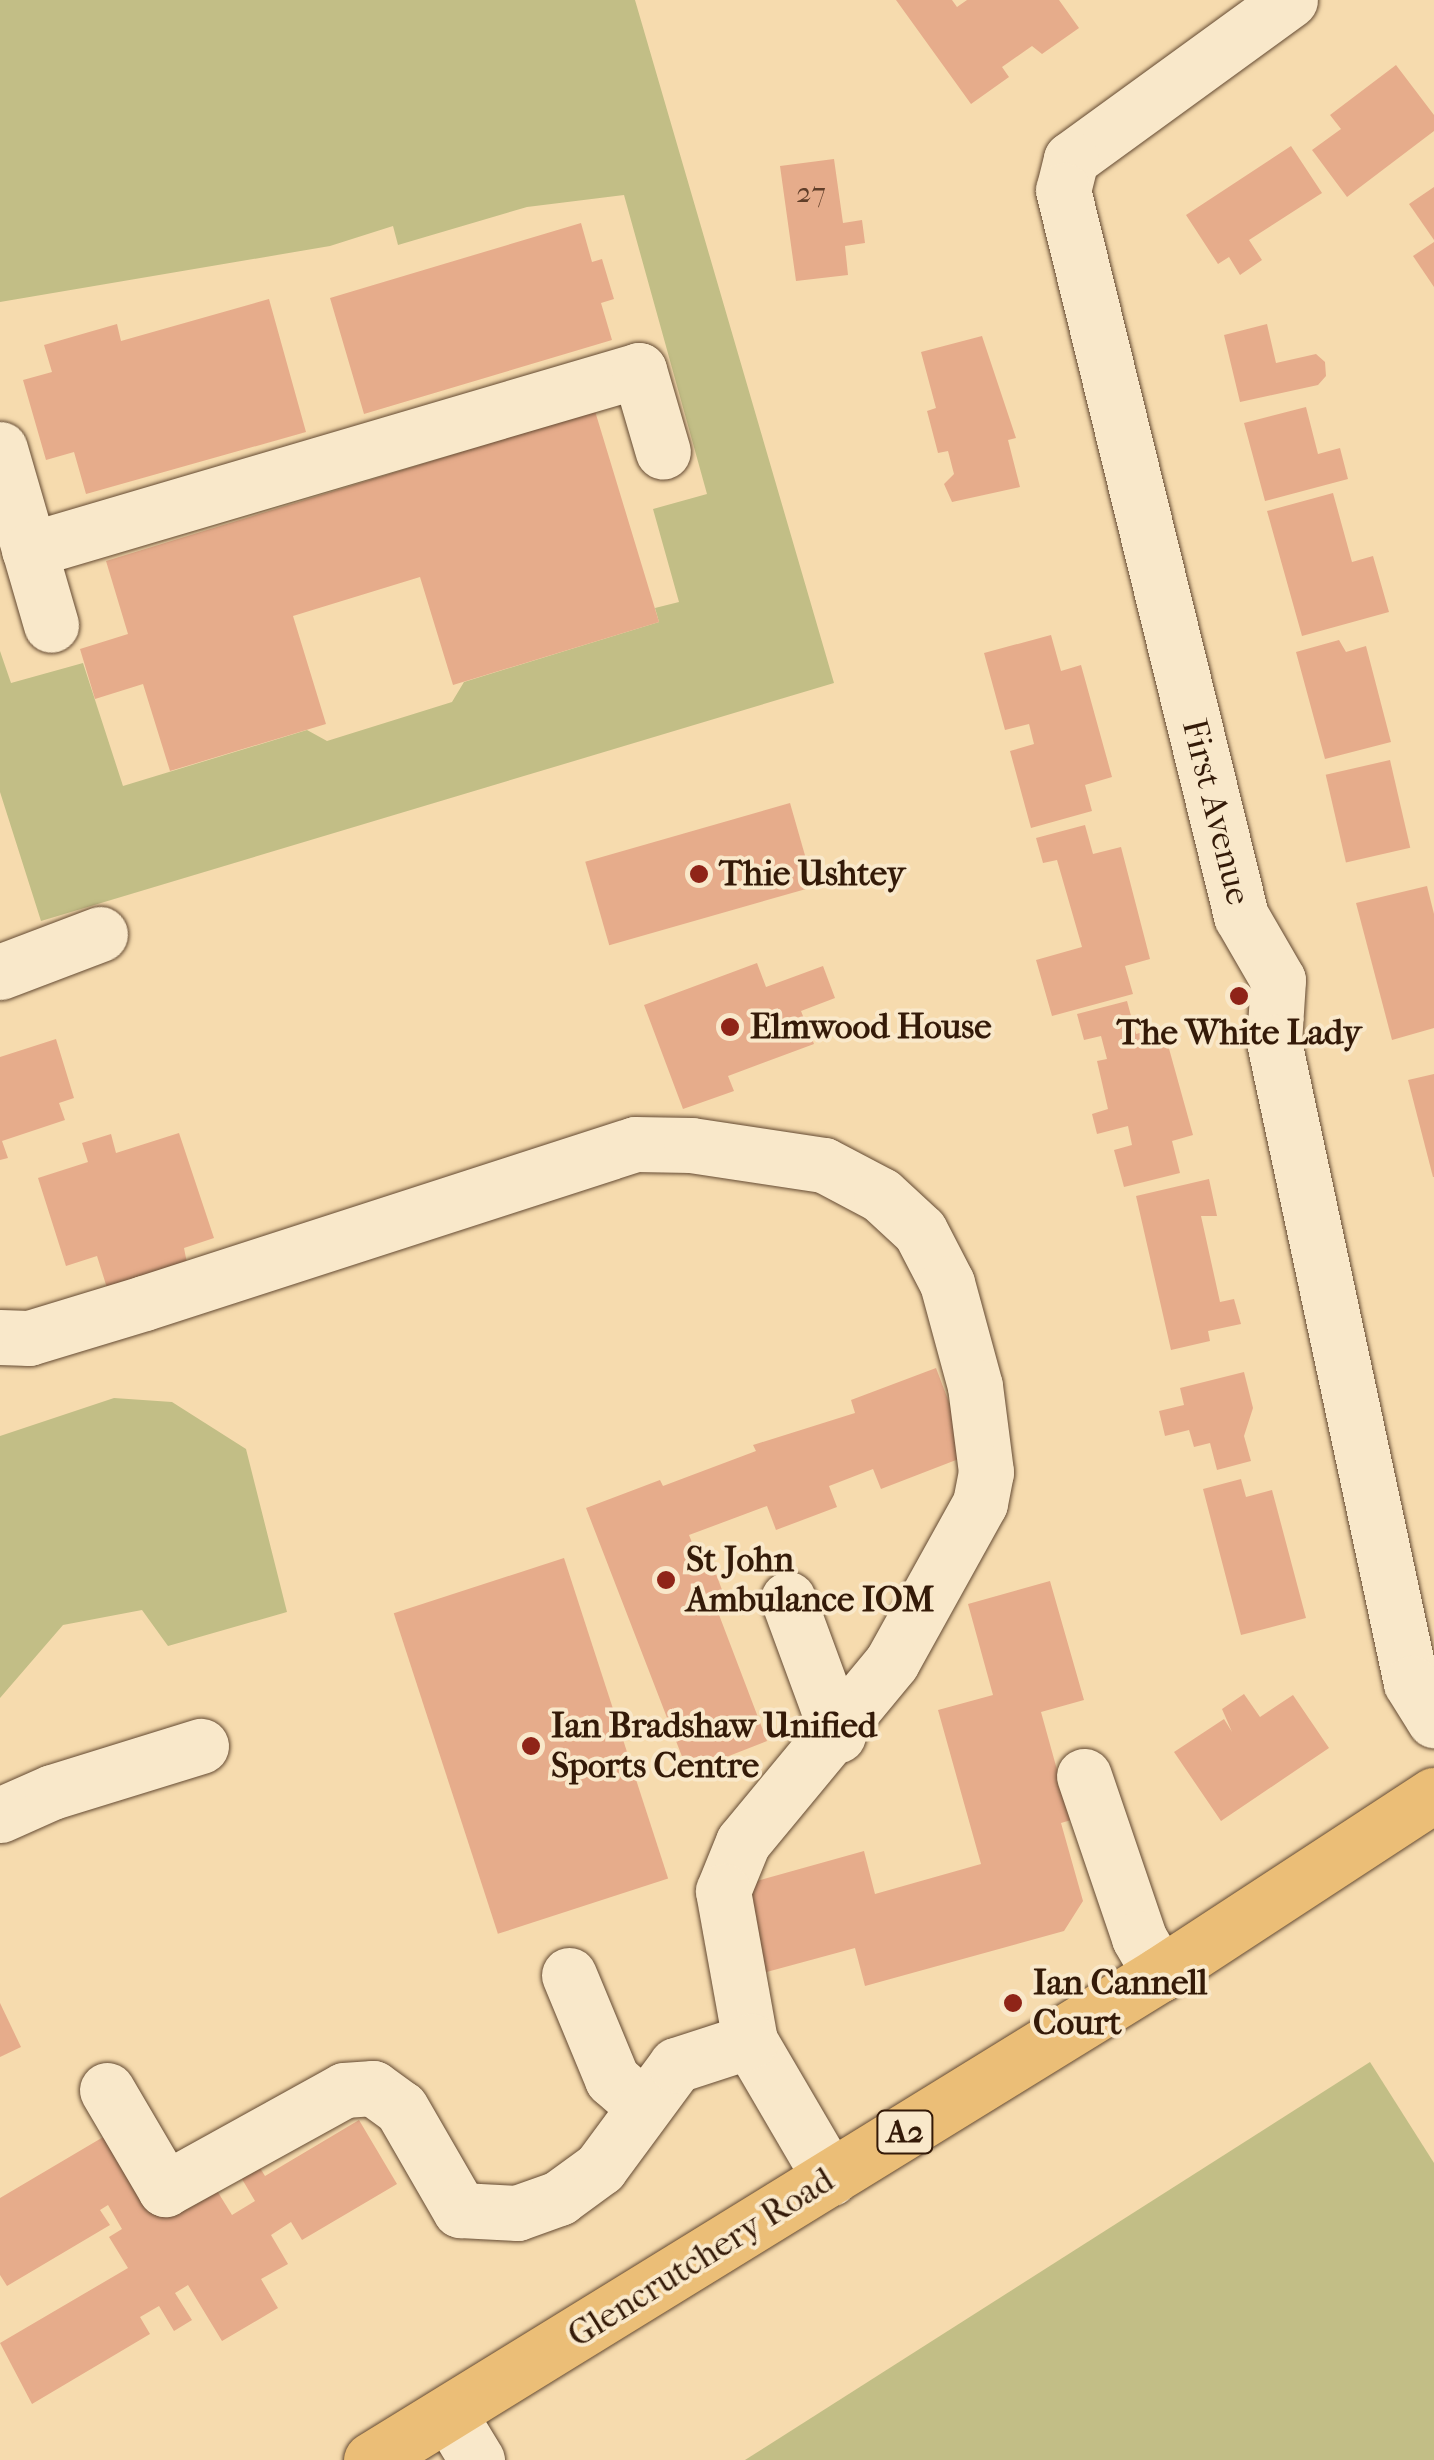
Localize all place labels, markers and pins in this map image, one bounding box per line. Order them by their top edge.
place label: Thie Ushtey [719,853,905,895]
marker: Thie Ushtey [688,863,710,885]
marker: The White Lady [1228,985,1250,1007]
place label: Elmwood House [750,1006,992,1048]
place label: The White Lady [1117,1012,1361,1054]
marker: Elmwood House [719,1016,741,1038]
place label: St John Ambulance IOM [686,1539,934,1621]
marker: St John Ambulance IOM [655,1569,677,1591]
place label: Ian Bradshaw Unified Sports Centre [551,1705,877,1787]
marker: Ian Bradshaw Unified Sports Centre [520,1735,542,1757]
place label: Ian Cannell Court [1033,1962,1207,2044]
marker: Ian Cannell Court [1002,1992,1024,2014]

